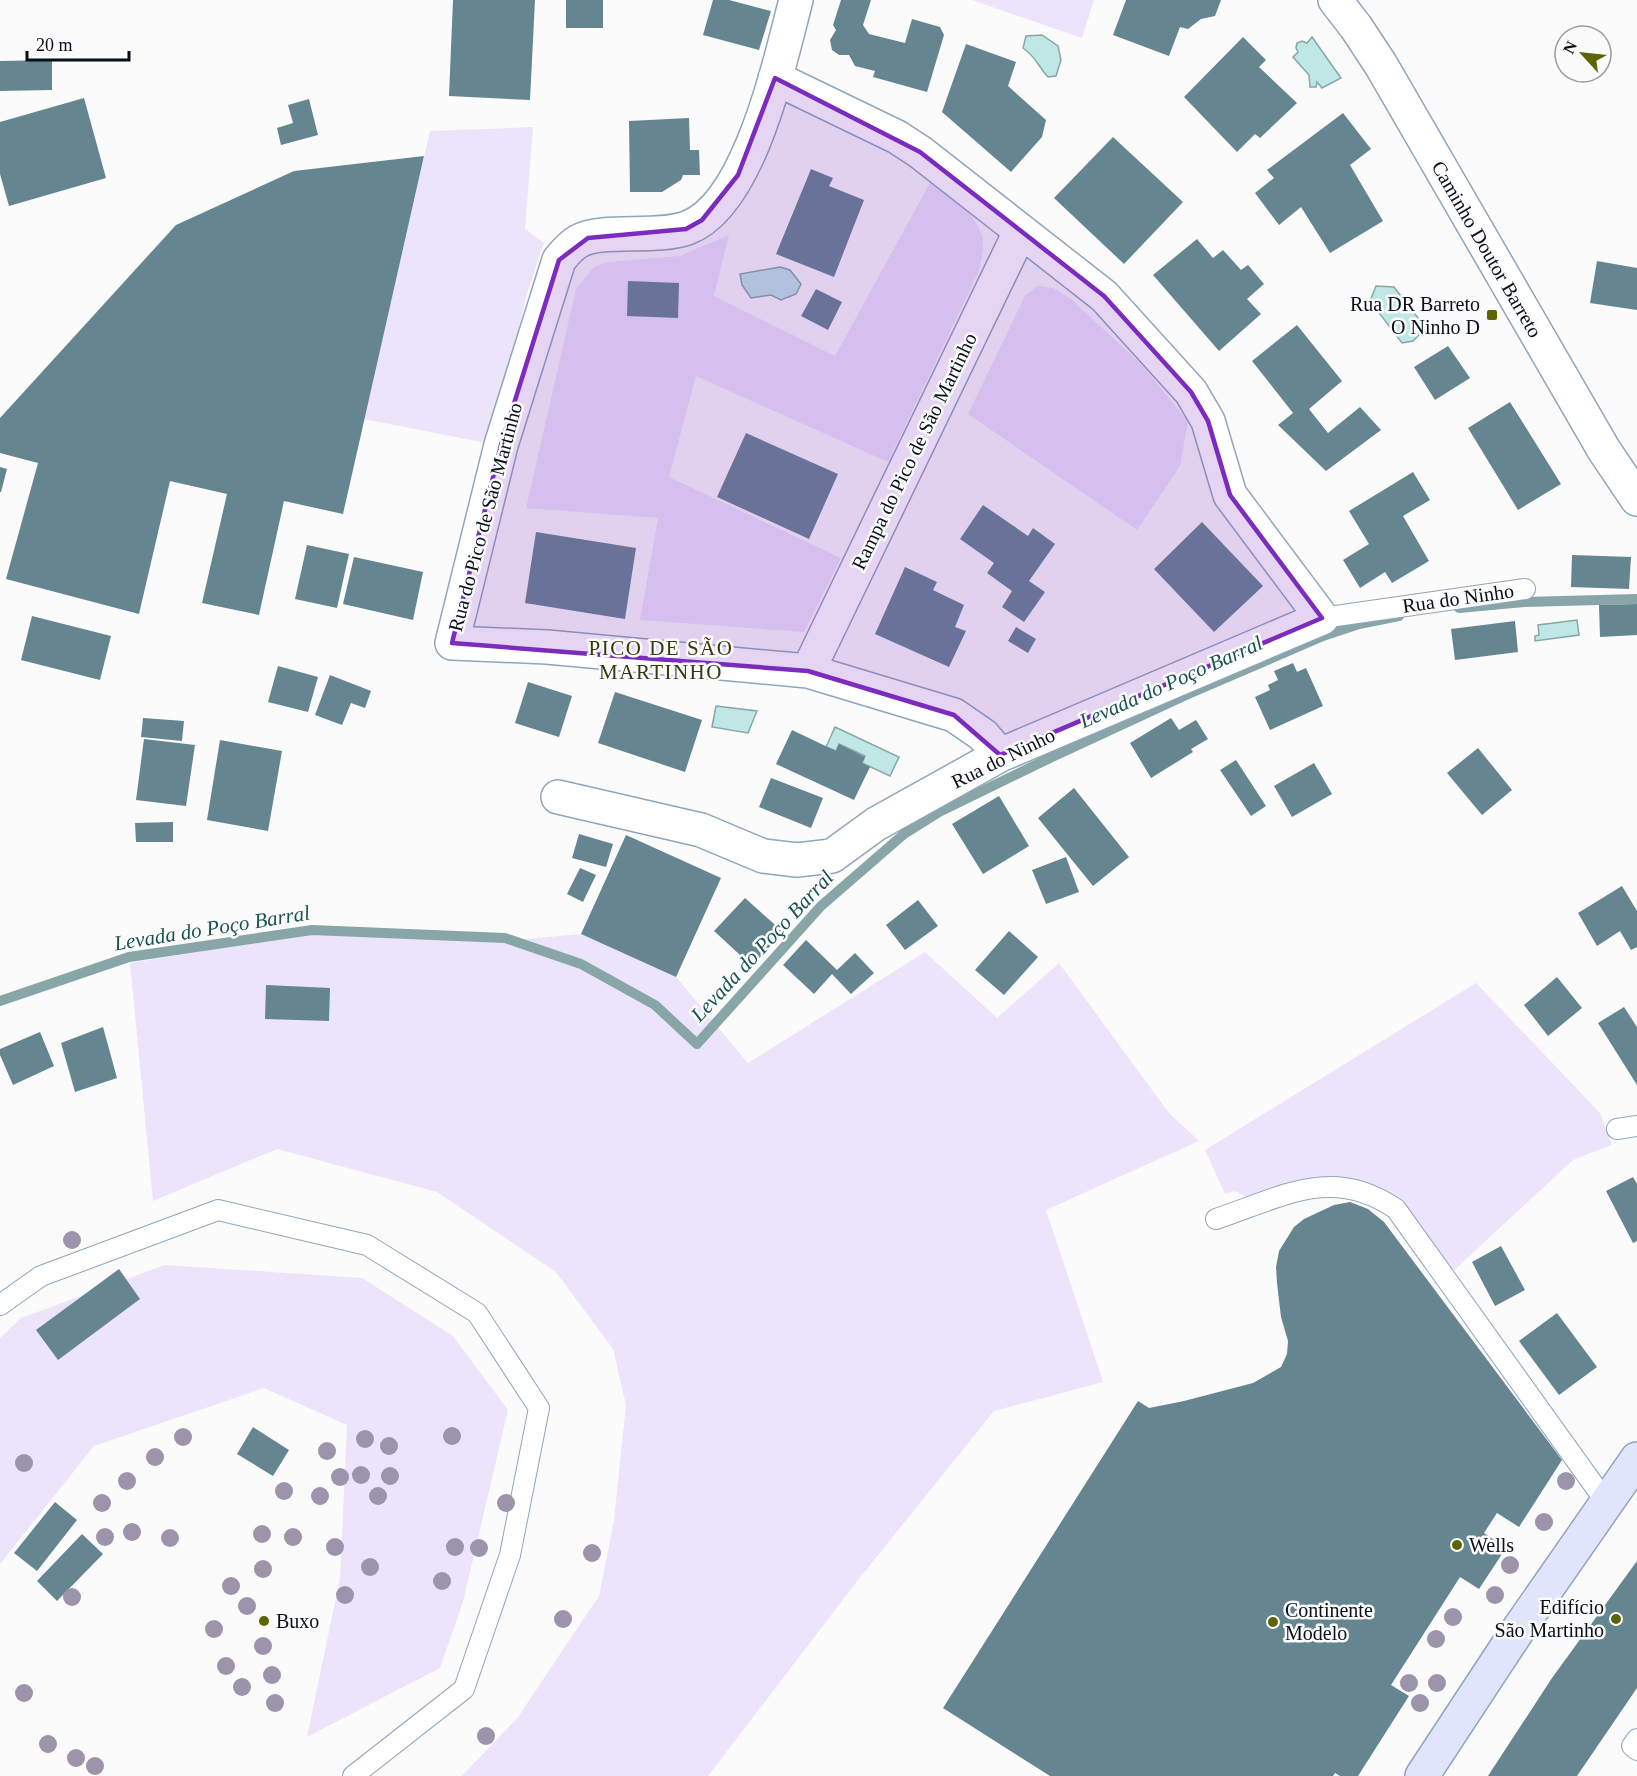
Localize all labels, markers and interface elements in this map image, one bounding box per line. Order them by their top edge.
scale bar [27,24,129,62]
north arrow [1553,24,1613,84]
text: 20 m [36,35,73,55]
text: N [1560,38,1580,56]
street label: Caminho Doutor Barreto [1427,157,1547,341]
place label: Rua DR Barreto O Ninho D [1350,293,1480,338]
marker: Rua DR Barreto O Ninho D [1485,308,1499,322]
street label: Rampa do Pico de São Martinho [847,329,982,573]
street label: Rua do Pico de São Martinho [444,400,526,634]
street label: Rua do Ninho [1401,579,1515,617]
water label: Levada do Poço Barral [1075,631,1266,734]
district label: PICO DE SÃO MARTINHO [589,636,733,684]
street label: Rua do Ninho [948,724,1058,792]
water label: Levada do Poço Barral [685,865,838,1027]
water label: Levada do Poço Barral [111,901,312,955]
place label: Wells [1469,1534,1514,1556]
marker: Wells [1450,1538,1464,1552]
place label: Edifício São Martinho [1495,1596,1604,1641]
place label: Continente Modelo [1285,1599,1373,1644]
place label: Buxo [276,1610,319,1632]
marker: Edifício São Martinho [1609,1612,1623,1626]
marker: Buxo [257,1614,271,1628]
marker: Continente Modelo [1266,1615,1280,1629]

